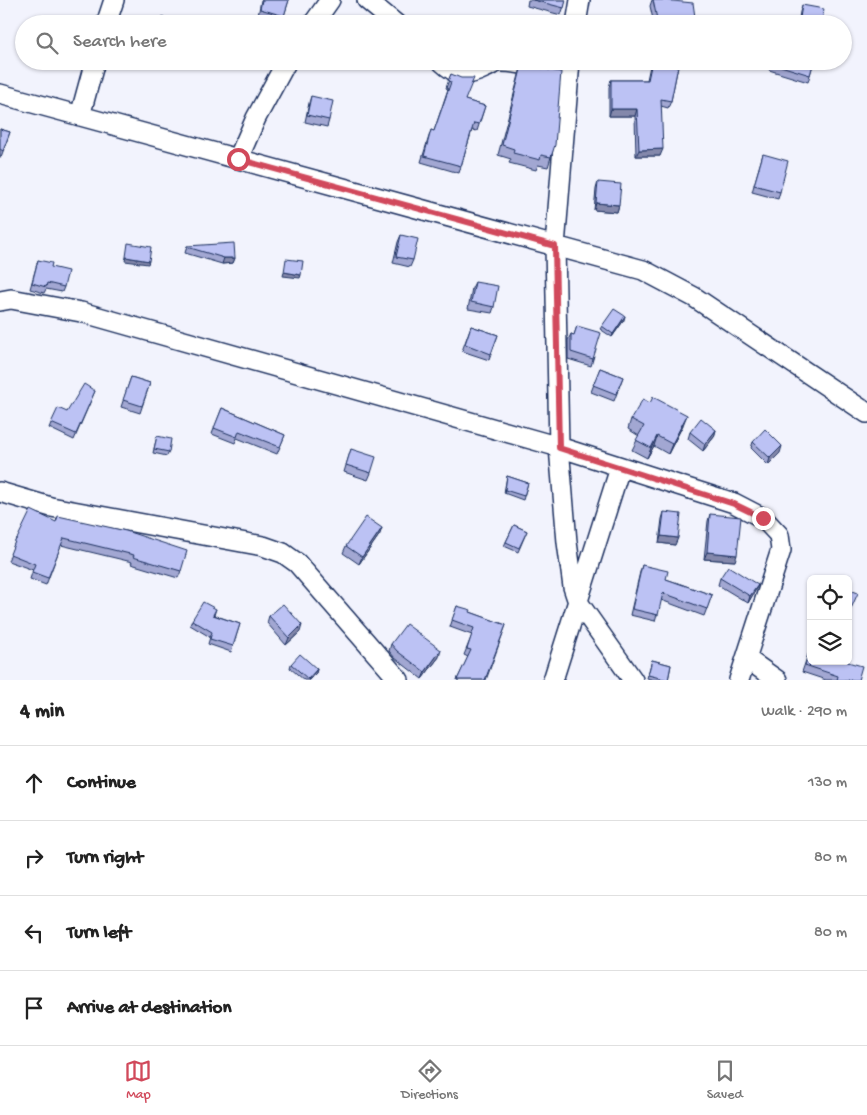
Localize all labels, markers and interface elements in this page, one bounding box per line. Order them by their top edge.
search box [15,15,852,70]
icon: search [33,29,61,57]
text: Search here [73,31,167,54]
route start [227,148,250,171]
route end [752,507,775,530]
map controls [807,575,852,665]
button: locate [807,575,852,620]
button: layers [807,620,852,665]
text: 4 min [20,700,64,725]
text: Walk · 290 m [761,703,847,722]
icon: ahead [20,769,48,797]
text: Continue [67,772,136,795]
text: 130 m [808,774,847,793]
icon: right [20,844,48,872]
text: Turn right [67,847,143,870]
text: 80 m [814,849,847,868]
icon: left [20,919,48,947]
text: Turn left [67,922,131,945]
text: 80 m [814,924,847,943]
icon: arrive [20,994,48,1022]
text: Arrive at destination [67,997,231,1020]
tab: Map [124,1057,152,1104]
tab: Directions [401,1057,458,1104]
tab: Saved [707,1057,743,1104]

